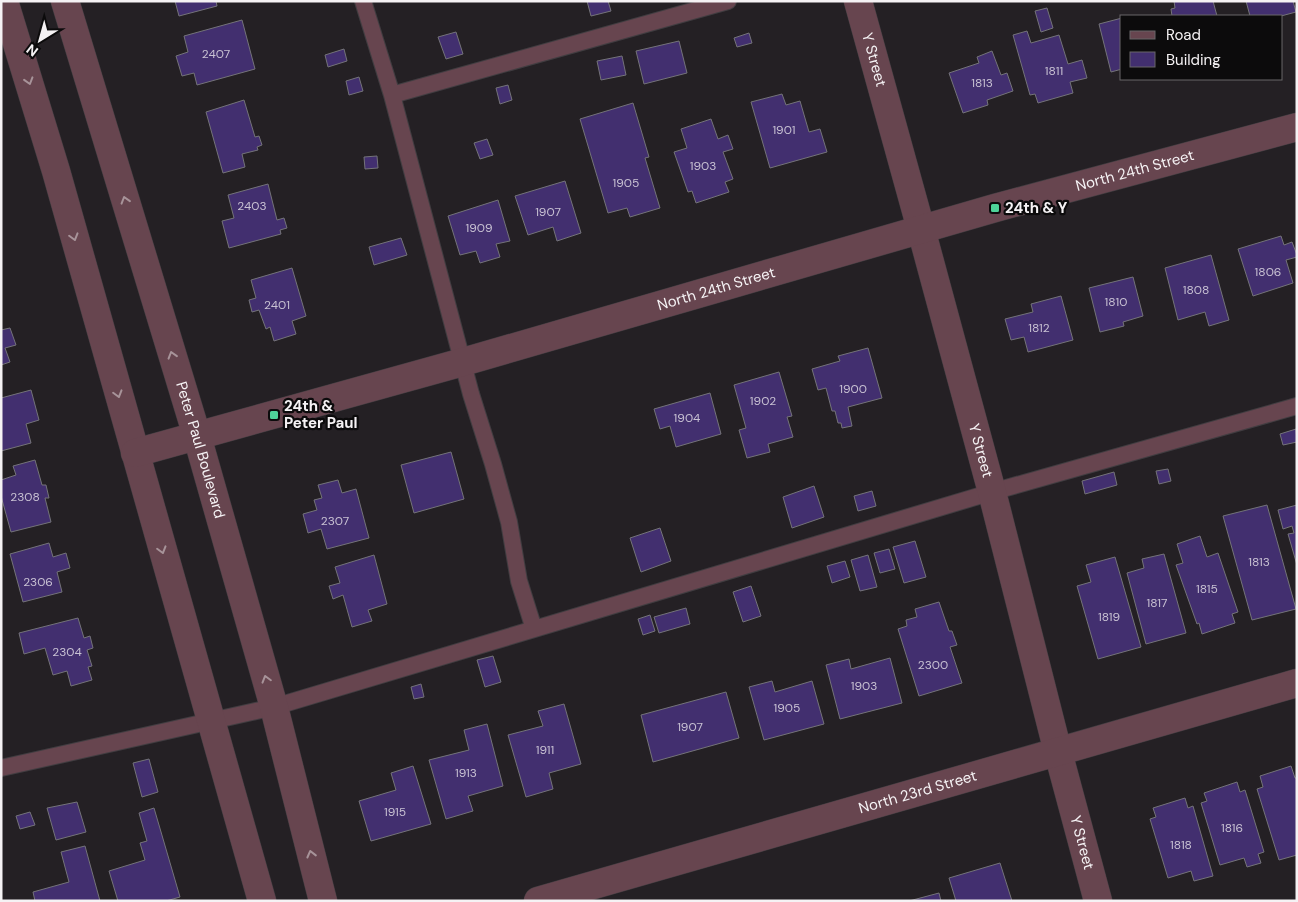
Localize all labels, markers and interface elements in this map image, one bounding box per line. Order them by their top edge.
north arrow [15,15,65,65]
legend [1120,15,1283,80]
text: Road [1166,25,1201,45]
street label: Y Street [857,31,891,89]
text: N [23,40,42,61]
house number: 2407 [202,46,230,62]
text: Building [1166,50,1221,70]
house number: 1811 [1045,63,1063,79]
house number: 1813 [971,75,993,91]
one-way arrow [23,77,33,85]
house number: 1901 [772,122,796,138]
street label: North 24th Street [1073,145,1196,196]
house number: 1903 [690,158,716,174]
house number: 1905 [613,175,639,191]
one-way arrow [121,196,131,204]
house number: 2403 [237,198,267,214]
place label: 24th & Y [1005,198,1068,218]
marker: 24th & Y [989,202,1001,214]
house number: 1907 [535,204,561,220]
house number: 1909 [465,220,493,236]
one-way arrow [69,233,79,241]
street label: North 24th Street [655,262,778,315]
house number: 1806 [1255,264,1281,280]
house number: 1808 [1183,282,1209,298]
house number: 1810 [1105,294,1127,310]
house number: 2401 [264,297,290,313]
house number: 1812 [1028,320,1050,336]
one-way arrow [168,351,178,360]
street label: Peter Paul Boulevard [171,379,230,521]
house number: 1900 [839,381,867,397]
one-way arrow [113,389,123,397]
house number: 1902 [750,393,776,409]
place label: 24th & Peter Paul [284,396,358,433]
marker: 24th & Peter Paul [268,409,280,421]
house number: 1904 [674,410,700,426]
street label: Y Street [964,421,998,480]
house number: 2308 [10,489,40,505]
house number: 2307 [321,513,349,529]
one-way arrow [157,546,167,554]
house number: 1813 [1248,554,1270,570]
house number: 2306 [23,574,53,590]
house number: 1815 [1196,581,1218,597]
house number: 1817 [1147,595,1167,611]
house number: 1819 [1098,609,1120,625]
house number: 2304 [52,644,82,660]
house number: 2300 [918,657,948,673]
one-way arrow [261,676,271,684]
house number: 1903 [851,678,877,694]
house number: 1905 [774,700,800,716]
house number: 1907 [677,719,703,735]
house number: 1911 [536,742,554,758]
house number: 1913 [455,765,477,781]
street label: North 23rd Street [856,765,979,818]
house number: 1915 [384,804,406,820]
street label: Y Street [1065,813,1099,872]
house number: 1816 [1221,820,1243,836]
house number: 1818 [1170,837,1192,853]
one-way arrow [306,849,317,858]

